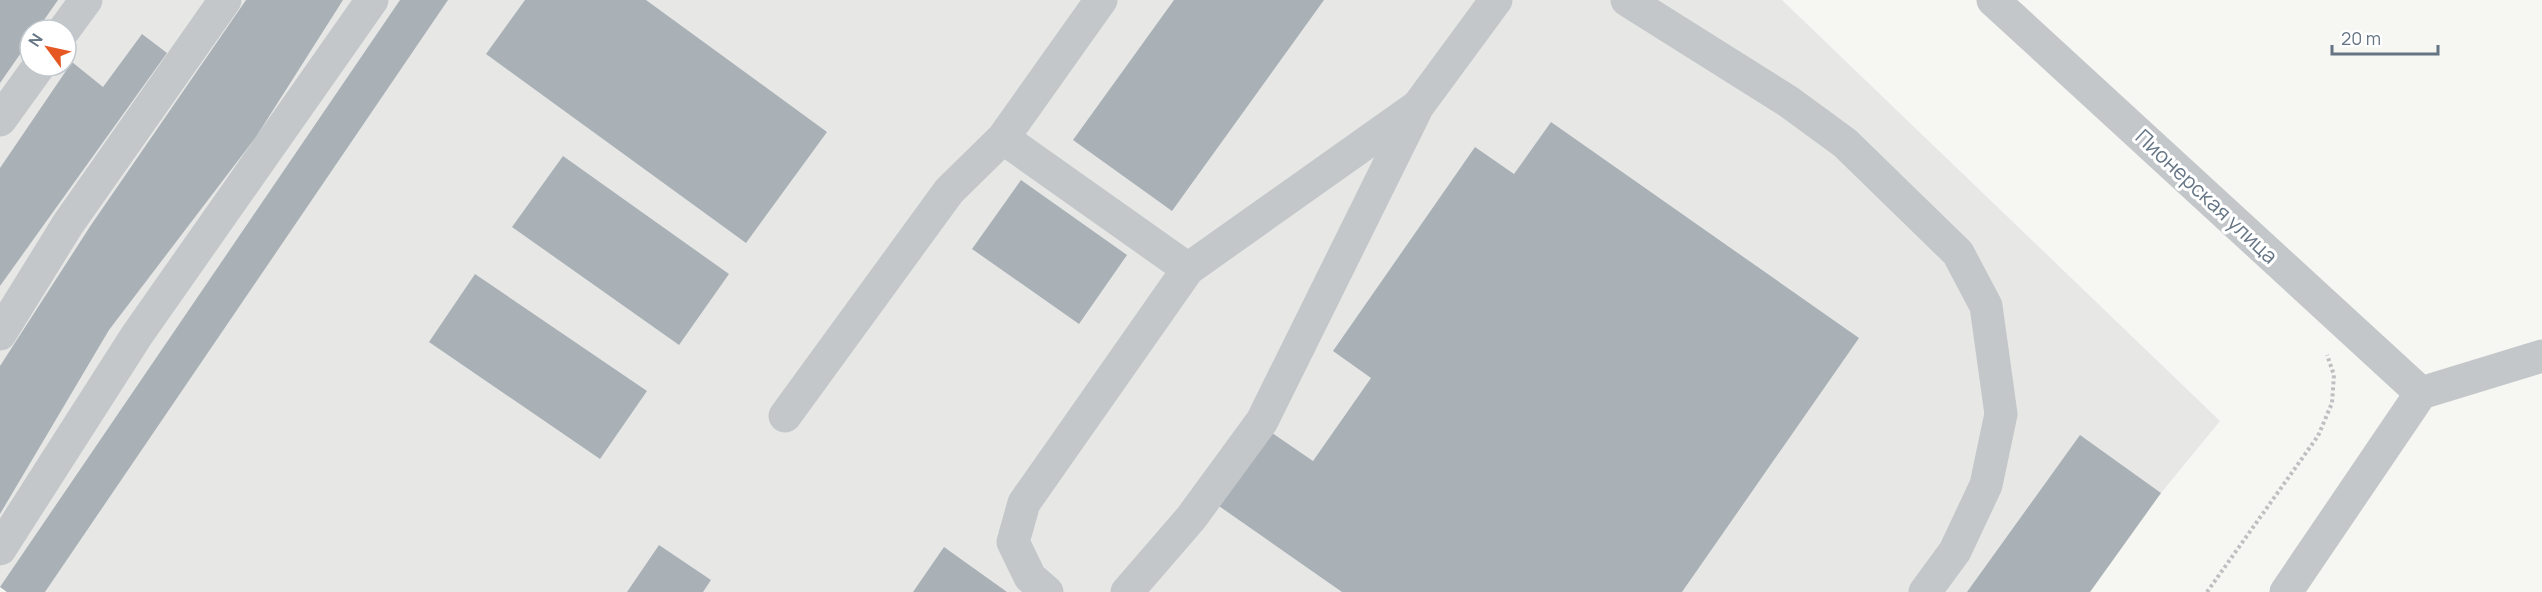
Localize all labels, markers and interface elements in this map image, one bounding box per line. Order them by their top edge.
north arrow [18,18,78,78]
scale bar [2332,18,2438,56]
text: 20 m [2341,26,2381,50]
text: N [23,29,48,51]
street label: Пионерская улица [2130,123,2284,269]

